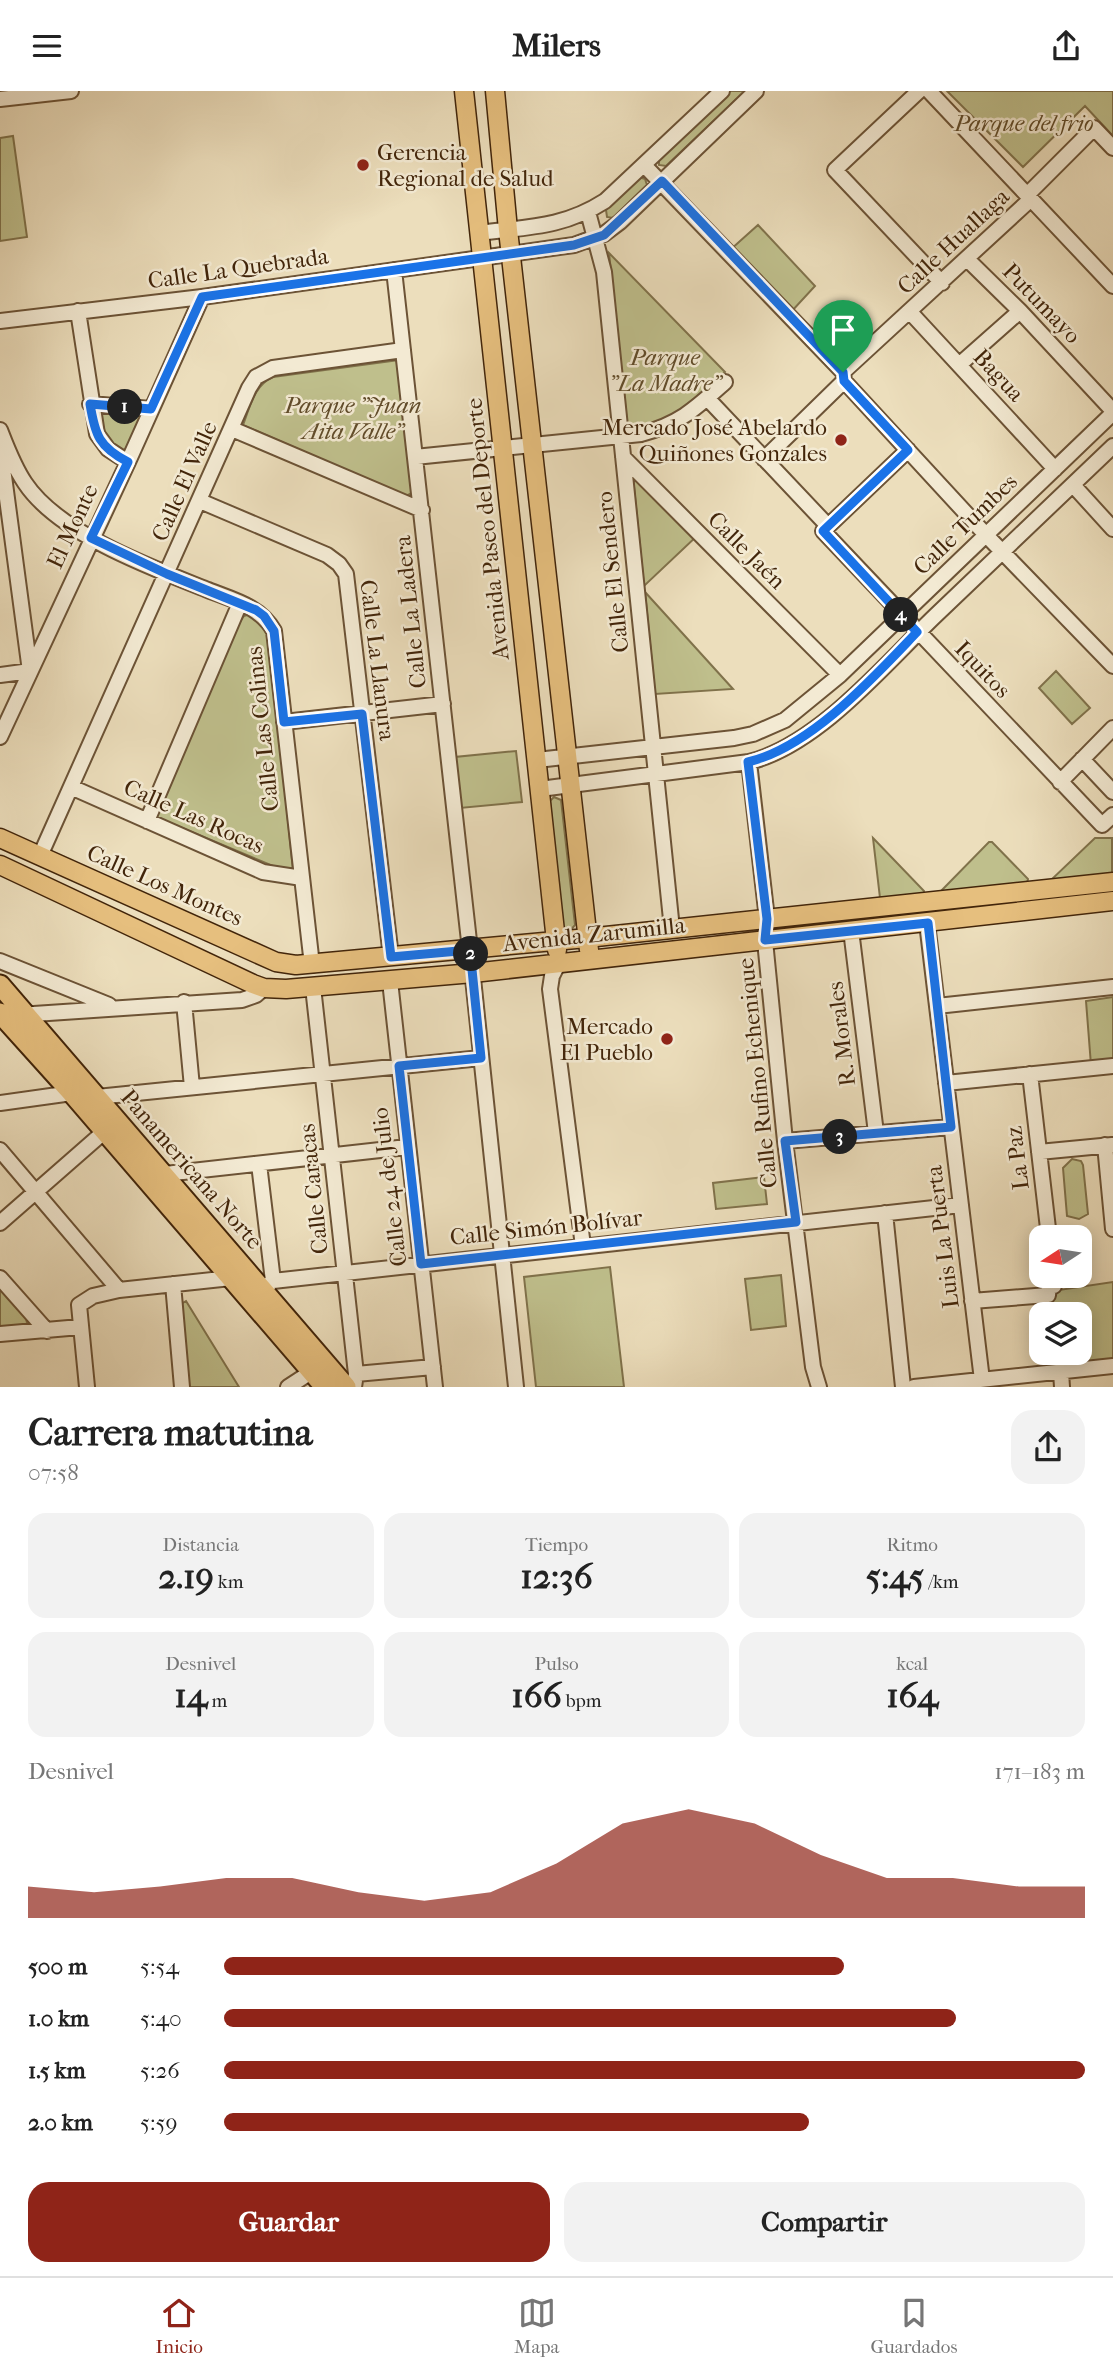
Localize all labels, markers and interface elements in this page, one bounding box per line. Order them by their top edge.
icon: menu [28,27,66,65]
text: Milers [512,27,601,64]
icon: share [1047,27,1085,65]
park label: Parque del frio [953,110,1094,137]
place label: Gerencia Regional de Salud [377,139,554,192]
marker: Gerencia Regional de Salud [355,157,371,173]
street label: Calle Huallaga [892,183,1015,300]
street label: Calle La Quebrada [146,242,330,295]
street label: Putumayo [997,258,1086,349]
pin [813,300,873,372]
icon: arrive [824,311,862,349]
street label: Bagua [968,343,1030,407]
park label: Parque "La Madre" [609,344,723,397]
pin: 1 [108,389,142,425]
park label: Parque "Juan Aita Valle" [284,392,422,445]
text: 1 [121,395,128,417]
street label: Avenida Paseo del Deporte [460,397,515,662]
place label: Mercado José Abelardo Quiñones Gonzales [602,414,827,467]
street label: Calle El Valle [146,417,223,545]
marker: Mercado José Abelardo Quiñones Gonzales [833,432,849,448]
street label: Calle Tumbes [908,468,1023,581]
street label: El Monte [41,480,104,573]
street label: Calle El Sendero [591,490,634,654]
street label: Calle Jaén [702,506,791,595]
street label: Calle La Ladera [389,534,432,690]
street label: Calle La Llanura [354,578,401,742]
pin: 4 [884,597,918,633]
text: 4 [895,603,906,625]
street label: Iquitos [949,635,1016,703]
street label: Calle Las Colinas [240,645,285,813]
street label: Calle Las Rocas [120,774,268,859]
street label: Calle Los Montes [83,839,247,932]
street label: Avenida Zarumilla [501,911,687,958]
pin: 2 [454,937,489,971]
text: 2 [466,942,475,964]
street label: Calle Rufino Echenique [732,956,783,1189]
street label: R. Morales [822,980,861,1088]
place label: Mercado El Pueblo [560,1013,653,1066]
marker: Mercado El Pueblo [659,1031,675,1047]
street label: Panamericana Norte [115,1084,268,1255]
street label: Calle 24 de Julio [366,1106,413,1268]
pin: 3 [822,1119,858,1155]
street label: Calle Caracas [293,1122,334,1255]
text: 3 [836,1125,843,1147]
street label: La Paz [1000,1125,1035,1191]
street label: Luis La Puerta [920,1164,965,1310]
street label: Calle Simón Bolívar [449,1204,644,1251]
north arrow [1029,1225,1092,1288]
map controls [1029,1225,1092,1365]
button: layers [1029,1302,1092,1365]
text: Carrera matutina [28,1410,312,1455]
button: share [1011,1410,1085,1484]
text: 07:58 [28,1459,79,1486]
text: Distancia [163,1534,239,1556]
text: Tiempo [525,1534,588,1556]
text: Ritmo [886,1534,938,1556]
text: 2.19 [158,1556,214,1597]
text: 12:36 [520,1556,593,1597]
text: 5:45 [866,1556,924,1597]
text: km [214,1571,243,1593]
text: /km [924,1571,959,1593]
text: Desnivel [165,1653,236,1675]
text: Pulso [534,1653,579,1675]
text: kcal [896,1653,928,1675]
text: 14 [174,1675,207,1716]
text: 166 [511,1675,562,1716]
text: 164 [886,1675,938,1716]
text: m [207,1690,227,1712]
text: bpm [562,1690,602,1712]
text: Desnivel [28,1758,114,1785]
text: 171–183 m [994,1758,1085,1785]
text: 500 m [28,1953,87,1980]
text: 5:54 [140,1953,179,1980]
text: 1.0 km [28,2005,89,2032]
text: 5:40 [140,2005,182,2032]
text: 1.5 km [28,2057,86,2084]
text: 5:26 [140,2057,180,2084]
text: 2.0 km [28,2109,93,2136]
text: 5:59 [140,2109,178,2136]
button: Guardar [28,2182,550,2262]
button: Compartir [564,2182,1085,2262]
tab: Inicio [156,2294,203,2358]
tab: Mapa [514,2294,559,2358]
tab: Guardados [870,2294,957,2358]

